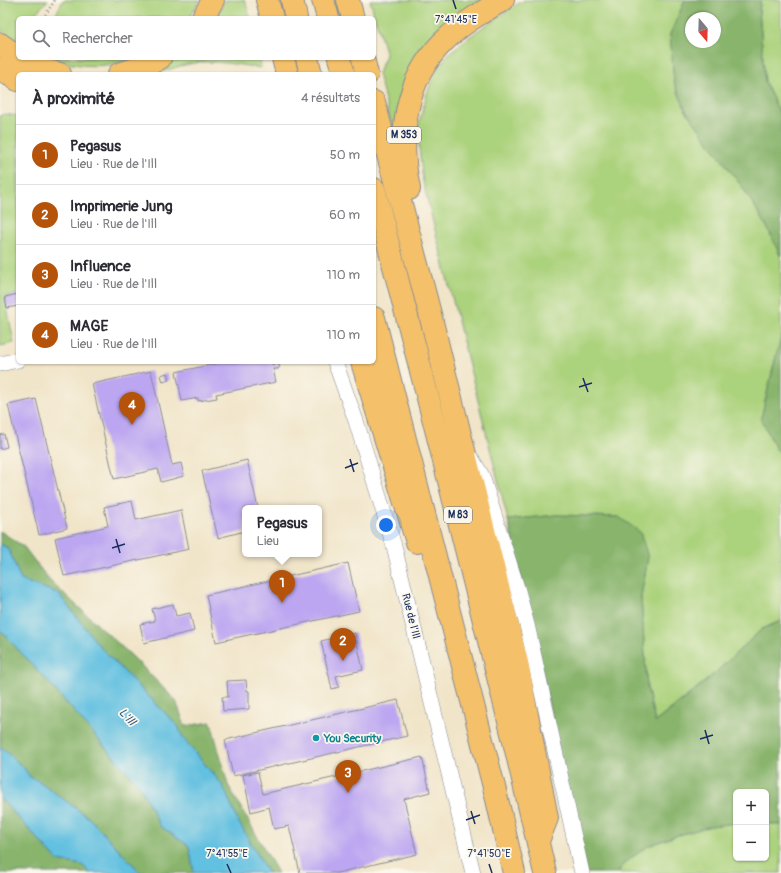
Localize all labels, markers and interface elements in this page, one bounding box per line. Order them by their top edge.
north arrow [685,12,721,48]
text: 7°41'45"E [435,14,477,26]
search box [16,16,376,60]
icon: search [30,27,52,49]
text: Rechercher [62,29,133,48]
text: À proximité [32,88,115,109]
text: 4 résultats [301,90,360,106]
road number: M 353 [387,127,421,143]
text: Pegasus [70,137,121,156]
text: 1 [42,147,48,163]
text: 50 m [330,147,360,163]
text: Lieu · Rue de l'Ill [70,156,157,172]
text: Imprimerie Jung [70,197,172,216]
text: 2 [41,207,49,223]
text: 60 m [329,207,360,223]
text: Lieu · Rue de l'Ill [70,216,157,232]
text: Influence [70,257,131,276]
text: 3 [41,267,49,283]
text: 110 m [327,267,360,283]
text: Lieu · Rue de l'Ill [70,276,157,292]
text: MAGE [70,317,108,336]
text: 4 [41,327,49,343]
text: 110 m [327,327,360,343]
text: Lieu · Rue de l'Ill [70,336,157,352]
pin: 4 [119,392,145,425]
popup [242,505,322,557]
road number: M 83 [444,507,472,523]
text: Pegasus [257,514,307,533]
your location [376,515,396,535]
text: Lieu [257,533,279,549]
pin: 1 [269,570,295,603]
street label: Rue de l'Ill [399,592,423,640]
pin: 2 [330,628,356,661]
water label: L'Ill [115,705,139,730]
place label: You Security [323,732,382,745]
marker: You Security [311,733,321,743]
pin: 3 [335,760,361,793]
map controls [733,789,769,861]
button: + [733,789,769,825]
button: − [733,825,769,861]
text: 7°41'55"E [206,848,248,860]
text: 7°41'50"E [468,848,510,860]

